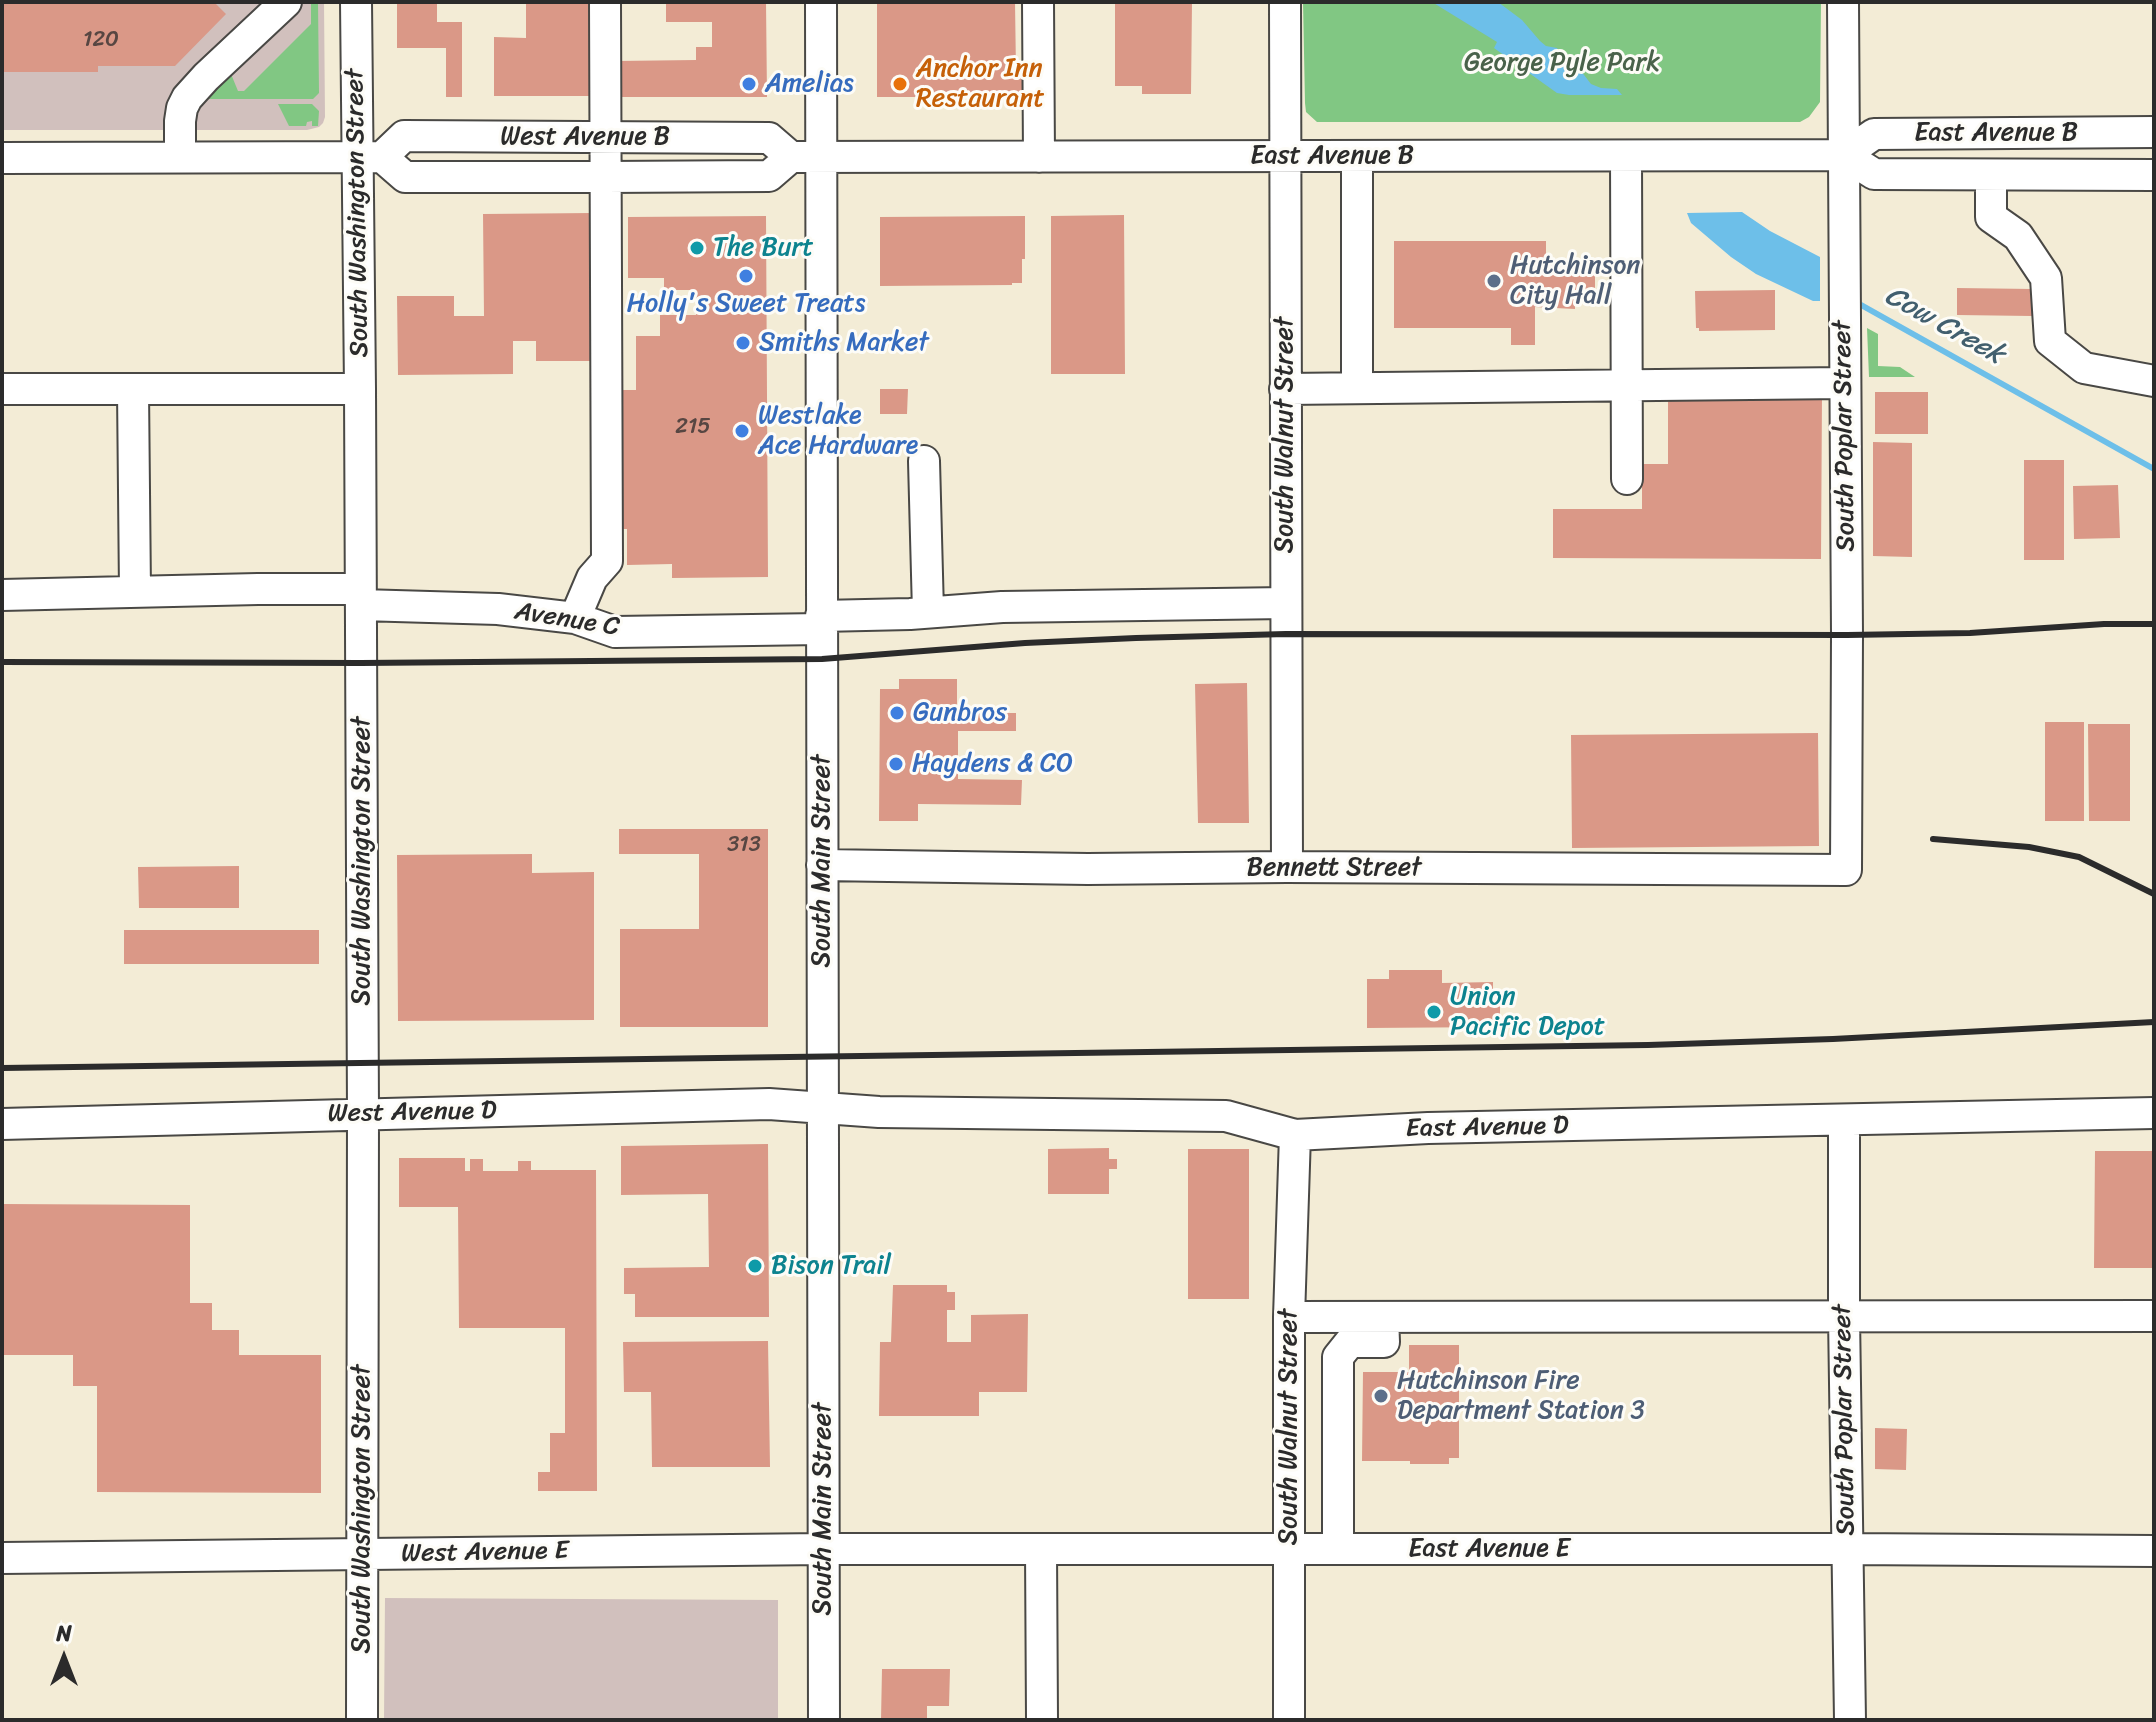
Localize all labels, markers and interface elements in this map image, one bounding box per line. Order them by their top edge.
house number: 120 [83,27,119,53]
park label: George Pyle Park [1464,47,1660,79]
place label: Anchor Inn Restaurant [916,53,1045,114]
street label: South Washington Street [340,68,376,358]
place label: Amelias [765,68,854,100]
marker: Amelias [740,75,758,93]
marker: Anchor Inn Restaurant [891,75,909,93]
street label: East Avenue B [1914,117,2078,149]
street label: West Avenue B [500,121,670,153]
street label: East Avenue B [1250,140,1414,172]
place label: The Burt [713,232,814,264]
marker: The Burt [688,239,706,257]
place label: Hutchinson City Hall [1510,250,1640,312]
marker: Holly's Sweet Treats [737,267,755,285]
marker: Hutchinson City Hall [1485,272,1503,290]
water label: Cow Creek [1879,280,2009,372]
place label: Holly's Sweet Treats [627,288,865,320]
street label: South Walnut Street [1269,317,1301,553]
street label: South Poplar Street [1827,320,1863,552]
place label: Smiths Market [759,327,929,359]
marker: Smiths Market [734,334,752,352]
place label: Westlake Ace Hardware [758,400,918,462]
house number: 215 [675,414,711,440]
marker: Westlake Ace Hardware [733,422,751,440]
street label: Avenue C [512,596,622,644]
place label: Gunbros [913,697,1007,729]
marker: Gunbros [888,704,906,722]
street label: South Washington Street [346,717,378,1005]
place label: Haydens & CO [912,748,1073,780]
street label: South Main Street [806,755,838,967]
marker: Haydens & CO [887,755,905,773]
house number: 313 [727,832,761,858]
street label: Bennett Street [1247,852,1421,884]
place label: Union Pacific Depot [1450,981,1605,1042]
marker: Union Pacific Depot [1425,1003,1443,1021]
street label: West Avenue D [327,1096,497,1130]
street label: East Avenue D [1405,1111,1569,1145]
place label: Bison Trail [771,1250,891,1282]
marker: Bison Trail [746,1257,764,1275]
street label: South Poplar Street [1827,1304,1863,1536]
street label: South Walnut Street [1273,1309,1305,1545]
street label: South Washington Street [346,1365,378,1653]
place label: Hutchinson Fire Department Station 3 [1397,1365,1645,1426]
marker: Hutchinson Fire Department Station 3 [1372,1387,1390,1405]
street label: South Main Street [807,1403,839,1615]
street label: East Avenue E [1408,1533,1570,1565]
street label: West Avenue E [401,1536,569,1570]
text: N [56,1614,72,1653]
north arrow [24,1618,104,1698]

